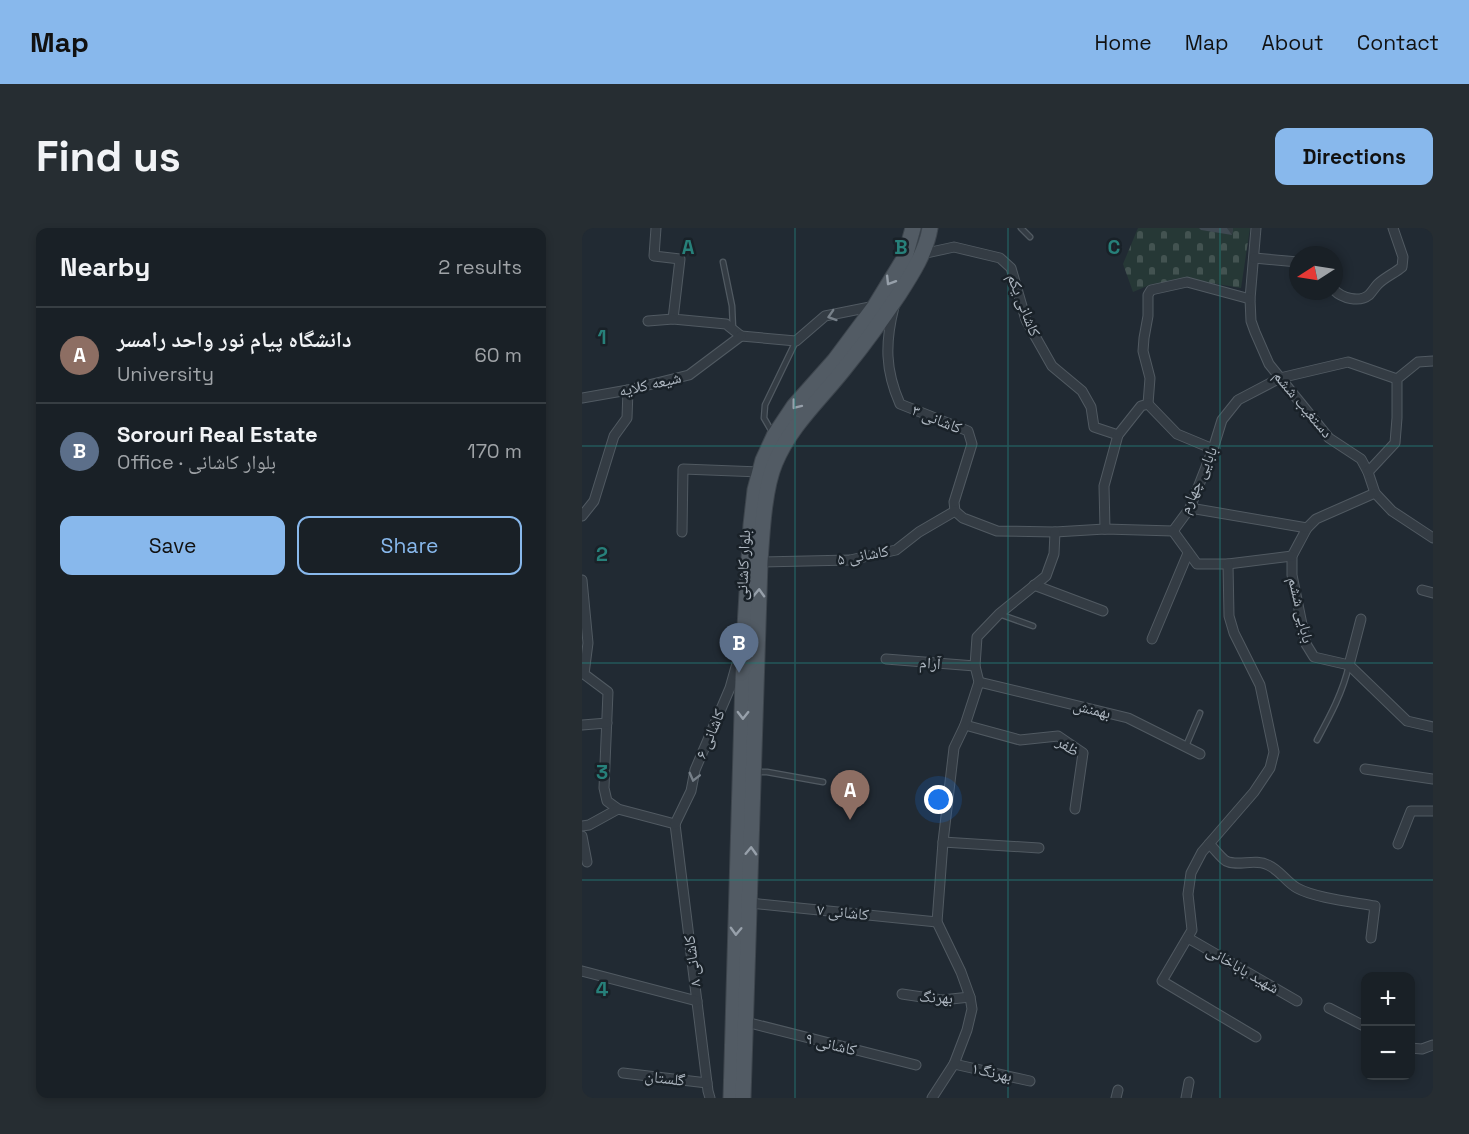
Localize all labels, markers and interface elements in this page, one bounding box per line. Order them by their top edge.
text: Map [30,24,89,60]
text: Home [1094,29,1152,56]
text: Map [1185,29,1229,56]
text: About [1262,29,1324,56]
text: Contact [1357,29,1439,56]
button: Directions [1275,128,1433,185]
text: Find us [36,130,181,183]
text: A [682,234,695,260]
text: B [894,234,908,260]
text: C [1108,234,1121,260]
north arrow [1289,246,1343,300]
text: Nearby [60,250,150,284]
text: 2 results [438,254,522,280]
street label: کاشانی یکم [1002,270,1046,340]
one-way arrow [885,275,897,285]
one-way arrow [827,309,837,321]
text: 1 [597,324,607,350]
text: دانشگاه پیام نور واحد رامسر [117,325,352,353]
text: A [73,342,86,368]
text: 60 m [475,342,522,368]
text: University [117,361,214,387]
street label: دستغیب ششم [1269,366,1337,442]
street label: شیعه کلایه [617,367,683,401]
one-way arrow [793,398,804,409]
street label: کاشانی ۳ [909,400,965,439]
text: Sorouri Real Estate [117,420,318,448]
text: B [73,438,86,464]
text: 170 m [467,438,522,464]
street label: بابایی چهارم [1174,443,1222,517]
text: Office · بلوار کاشانی [117,449,276,475]
button: Save [60,516,285,575]
button: Share [297,516,522,575]
street label: بلوار کاشانی [731,529,755,601]
street label: کاشانی ۵ [836,540,891,570]
text: 2 [596,541,608,567]
street label: بابایی ششم [1283,575,1319,645]
one-way arrow [753,588,766,597]
pin: B [720,624,758,673]
street label: آرام [918,652,942,674]
street label: بهمنش [1071,694,1113,724]
street label: کاشانی ۶ [690,706,730,762]
one-way arrow [736,711,749,720]
street label: ظفر [1052,730,1083,761]
text: 3 [596,759,608,785]
pin: A [830,770,870,820]
one-way arrow [688,772,701,782]
your location [924,785,953,814]
one-way arrow [745,846,758,855]
street label: کاشانی ۷ [816,899,870,925]
one-way arrow [730,926,743,935]
street label: کاشانی ۸ [678,934,706,988]
street label: شهید باباخانی [1203,940,1283,998]
map controls [1361,972,1415,1080]
button: + [1361,972,1415,1026]
text: 4 [596,976,609,1002]
street label: بهرنگ [919,986,953,1008]
button: − [1361,1026,1415,1080]
street label: کاشانی ۹ [803,1028,859,1061]
street label: ۱بهرنگ [970,1057,1014,1087]
street label: گلستان [644,1065,687,1091]

